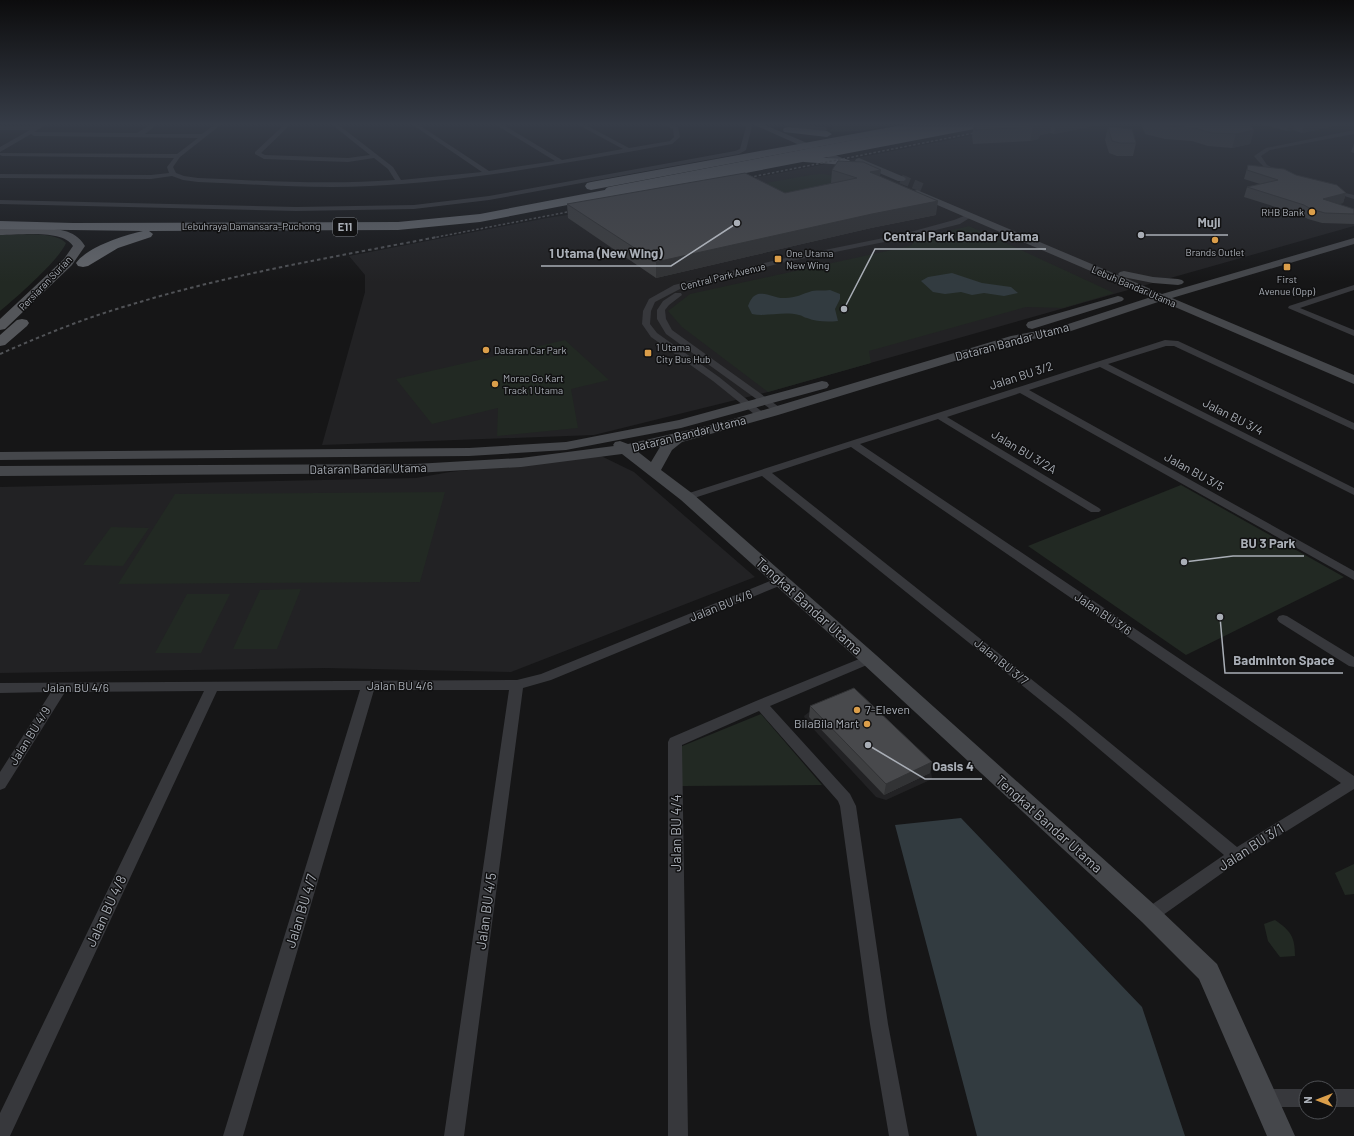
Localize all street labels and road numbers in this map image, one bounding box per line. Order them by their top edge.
road number: E11 [333,218,357,236]
street label: Lebuhraya Damansara–Puchong [182,220,320,232]
street label: Persiaran Surian [16,253,74,313]
street label: Central Park Avenue [679,260,767,292]
street label: Lebuh Bandar Utama [1090,263,1178,309]
street label: Dataran Bandar Utama [953,319,1070,363]
street label: Jalan BU 3/2 [987,358,1054,392]
street label: Jalan BU 3/4 [1201,395,1266,437]
street label: Dataran Bandar Utama [630,412,747,454]
street label: Jalan BU 3/2A [990,426,1060,476]
street label: Jalan BU 3/5 [1162,449,1227,493]
street label: Dataran Bandar Utama [309,460,427,476]
street label: Tengkat Bandar Utama [753,553,866,658]
street label: Jalan BU 4/6 [687,586,754,624]
street label: Jalan BU 3/6 [1072,589,1135,637]
street label: Jalan BU 3/7 [972,635,1032,687]
street label: Jalan BU 4/6 [367,678,433,692]
street label: Jalan BU 4/6 [43,680,109,694]
street label: Jalan BU 4/9 [6,704,53,767]
street label: Tengkat Bandar Utama [993,771,1106,876]
street label: Jalan BU 4/4 [667,794,684,872]
street label: Jalan BU 3/1 [1215,819,1287,874]
street label: Jalan BU 4/7 [281,871,320,950]
street label: Jalan BU 4/8 [82,872,130,949]
street label: Jalan BU 4/5 [472,872,499,950]

